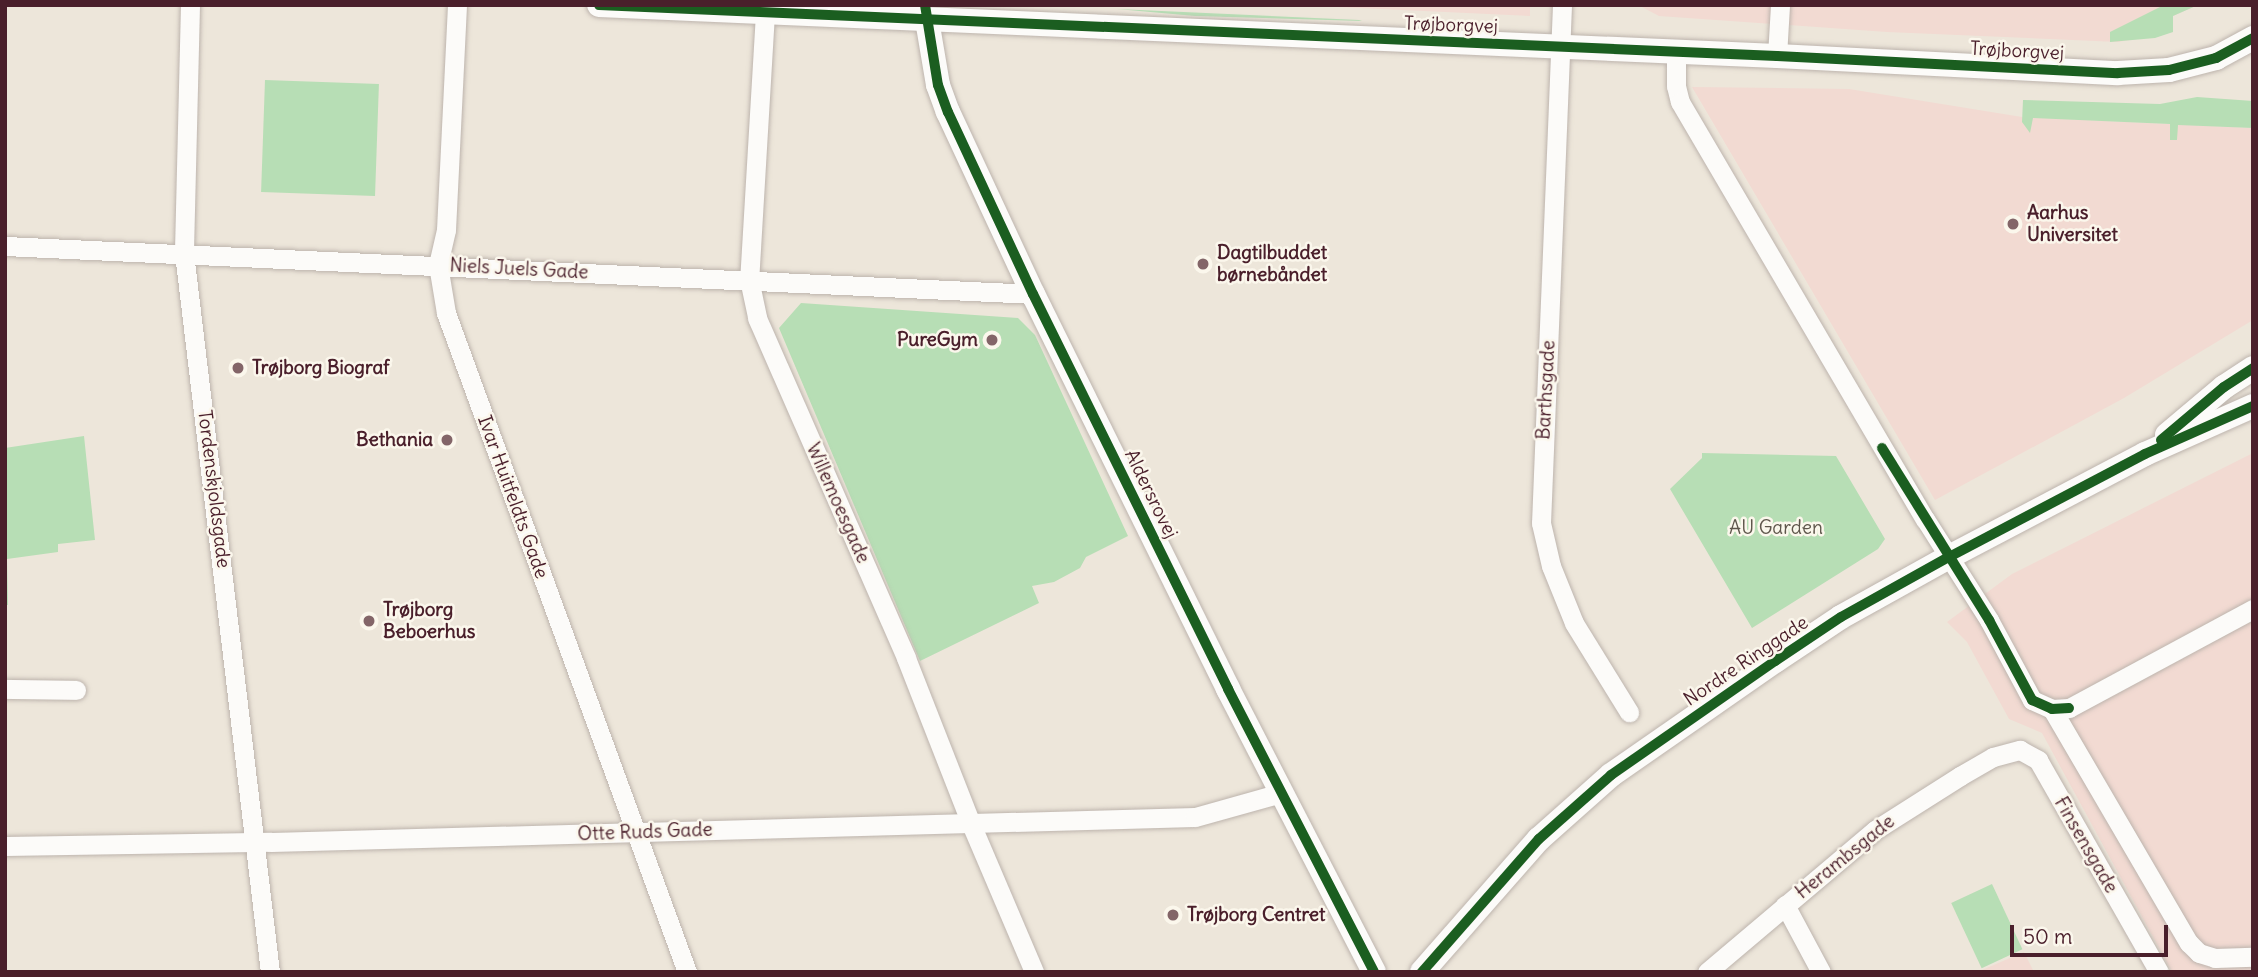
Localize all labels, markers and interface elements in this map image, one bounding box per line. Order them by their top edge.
street label: Trøjborgvej [1404,12,1498,38]
street label: Trøjborgvej [1969,37,2065,65]
place label: Aarhus Universitet [2027,202,2118,246]
marker: Aarhus Universitet [2005,216,2021,232]
place label: Dagtilbuddet børnebåndet [1217,242,1327,286]
street label: Niels Juels Gade [449,254,589,284]
marker: Dagtilbuddet børnebåndet [1195,256,1211,272]
place label: PureGym [897,329,978,351]
marker: PureGym [984,332,1000,348]
street label: Barthsgade [1532,340,1560,440]
place label: Trøjborg Biograf [252,357,390,379]
marker: Trøjborg Biograf [230,360,246,376]
street label: Tordenskjoldsgade [193,409,235,569]
street label: Ivar Huitfeldts Gade [473,412,553,582]
place label: Bethania [356,429,433,451]
marker: Bethania [439,432,455,448]
street label: Willemoesgade [801,439,875,567]
street label: Aldersrovej [1120,446,1182,542]
park label: AU Garden [1729,517,1823,539]
place label: Trøjborg Beboerhus [383,599,475,643]
street label: Nordre Ringgade [1680,611,1812,711]
marker: Trøjborg Beboerhus [361,613,377,629]
street label: Finsensgade [2049,793,2123,897]
street label: Herambsgade [1791,810,1899,904]
street label: Otte Ruds Gade [577,818,713,846]
place label: Trøjborg Centret [1187,904,1325,926]
marker: Trøjborg Centret [1165,907,1181,923]
scale bar [2013,911,2170,955]
text: 50 m [2023,923,2072,950]

